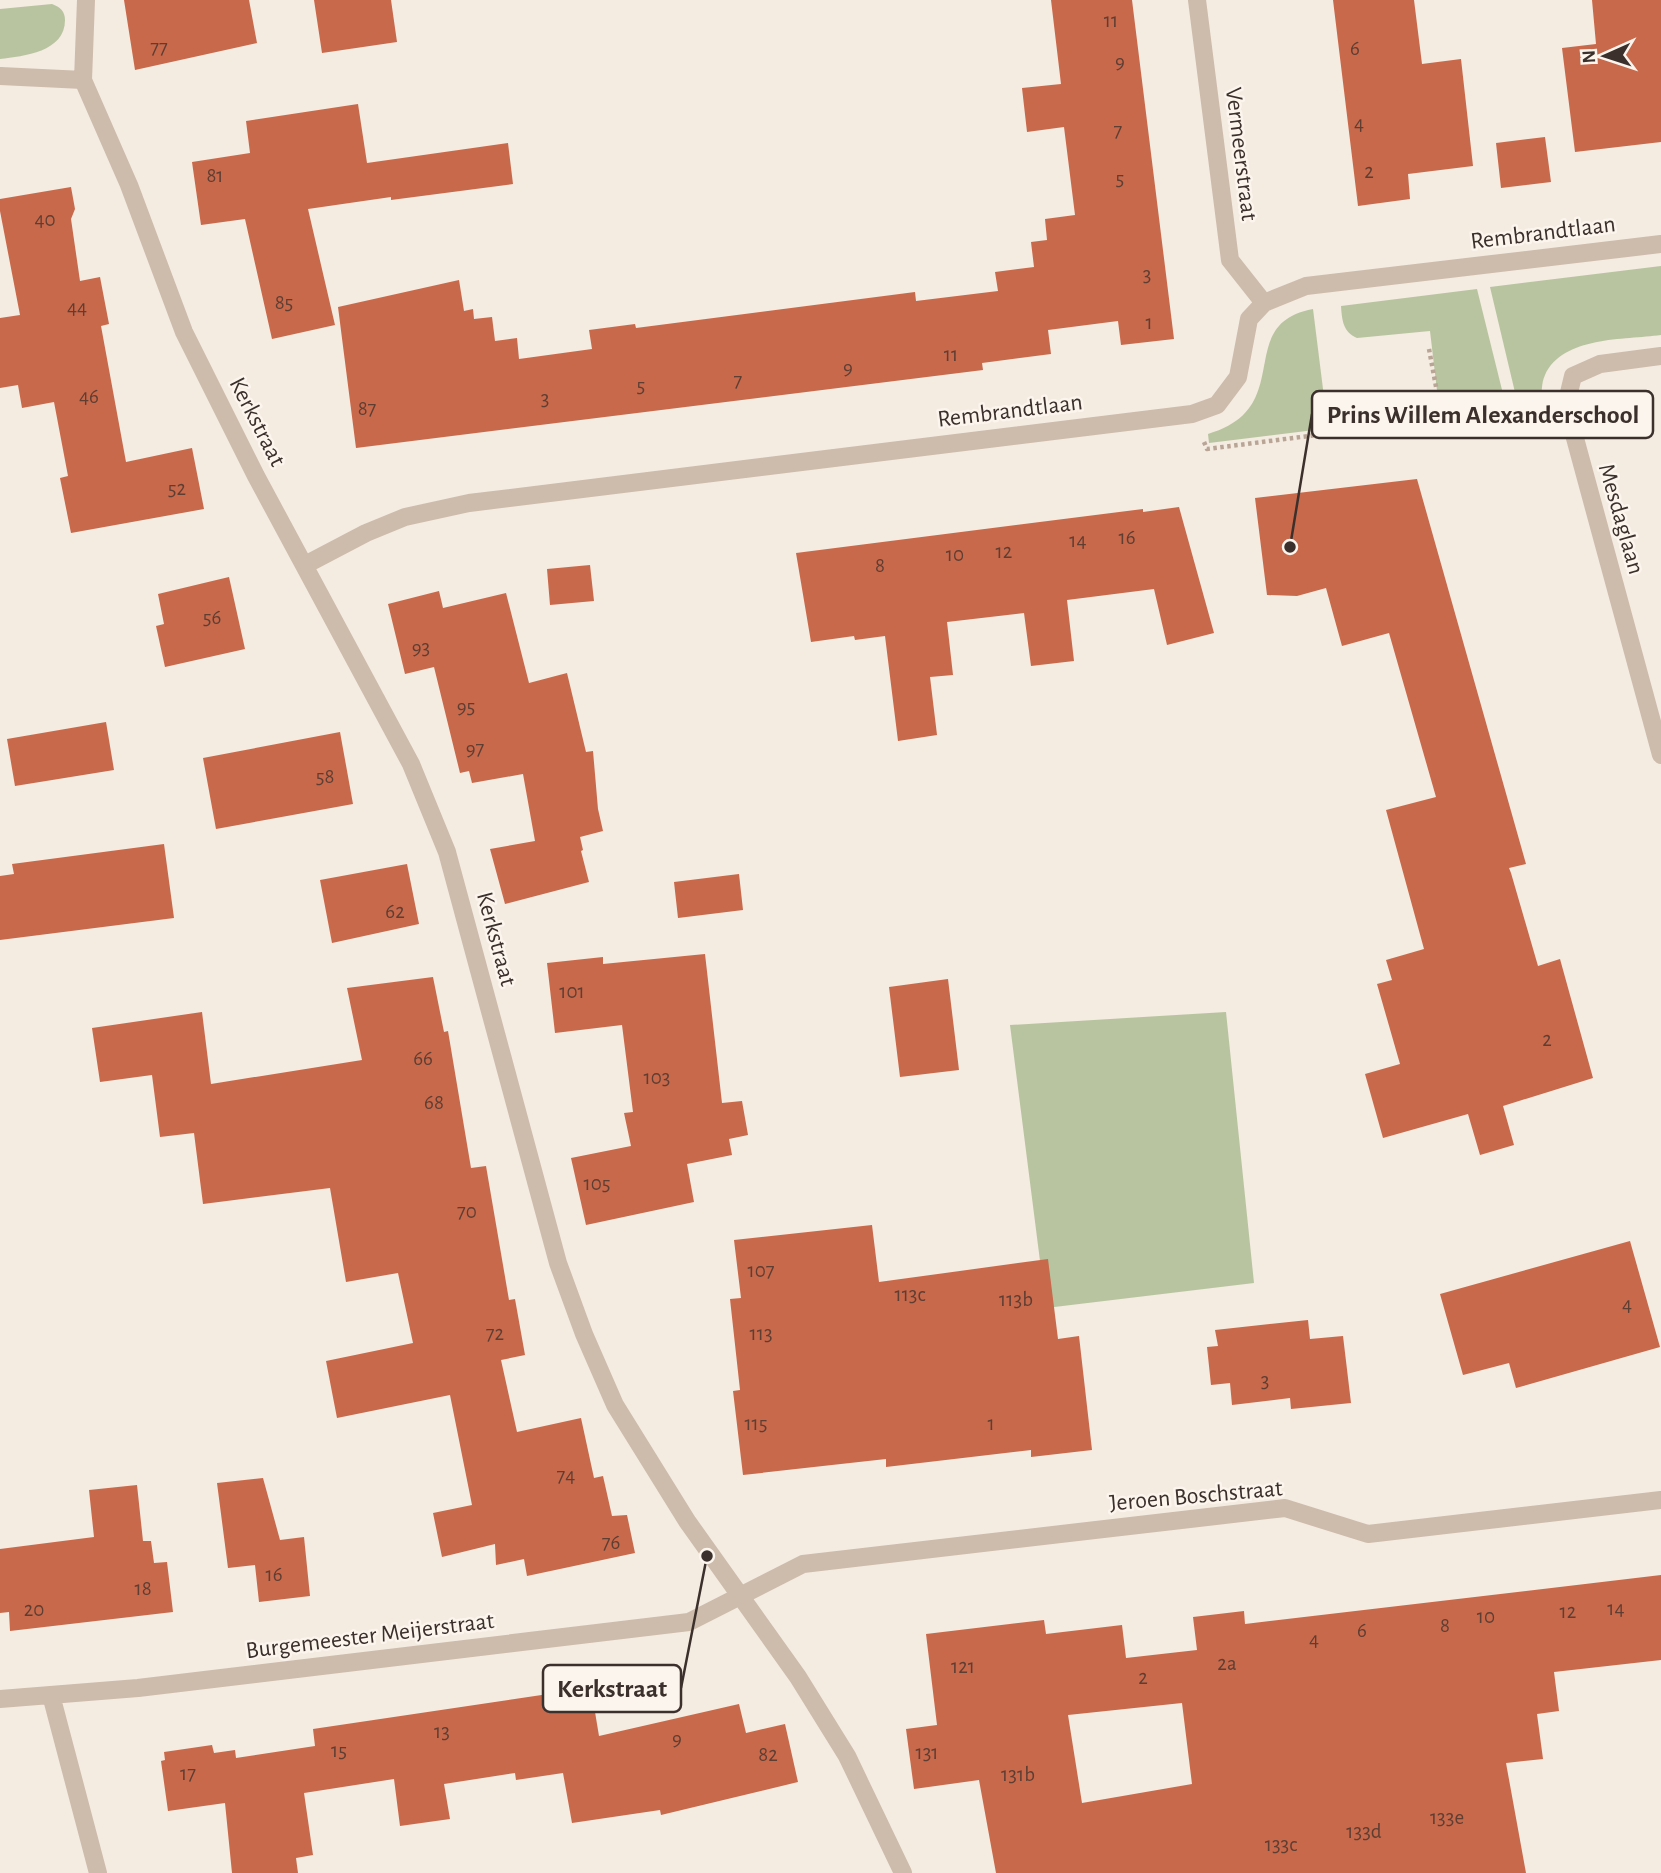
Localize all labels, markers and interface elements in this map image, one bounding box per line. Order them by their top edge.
house number: 11 [1104,10,1118,31]
north arrow [1570,21,1640,91]
house number: 77 [150,37,168,58]
house number: 6 [1350,38,1360,59]
text: N [1580,50,1599,64]
house number: 9 [1115,51,1125,72]
street label: Vermeerstraat [1221,86,1261,222]
house number: 4 [1354,113,1364,134]
house number: 7 [1114,120,1123,141]
house number: 2 [1364,161,1374,182]
house number: 81 [206,165,224,186]
house number: 5 [1116,168,1124,189]
house number: 40 [34,209,56,230]
street label: Rembrandtlaan [1469,212,1617,254]
house number: 3 [1143,264,1151,285]
house number: 85 [275,292,293,313]
house number: 44 [67,297,87,318]
house number: 1 [1145,312,1153,333]
house number: 11 [944,344,958,365]
house number: 9 [843,357,853,378]
house number: 7 [734,370,743,391]
street label: Kerkstraat [224,374,290,471]
house number: 5 [637,375,645,396]
house number: 46 [79,386,99,407]
house number: 3 [541,388,549,409]
street label: Rembrandtlaan [936,390,1084,432]
callout: Prins Willem Alexanderschool [1312,391,1653,438]
house number: 87 [358,398,377,419]
text: Prins Willem Alexanderschool [1327,402,1639,428]
street label: Mesdaglaan [1594,461,1648,577]
house number: 52 [168,478,186,499]
house number: 16 [1118,527,1136,548]
house number: 14 [1069,530,1087,551]
house number: 12 [996,541,1012,562]
house number: 10 [946,544,964,565]
house number: 8 [875,555,885,576]
house number: 56 [203,607,221,628]
house number: 93 [412,637,430,658]
house number: 95 [457,696,475,717]
house number: 97 [466,738,485,759]
house number: 58 [316,766,334,787]
street label: Kerkstraat [472,889,520,989]
house number: 62 [385,901,405,922]
house number: 101 [559,981,585,1002]
house number: 2 [1542,1029,1552,1050]
house number: 66 [413,1048,433,1069]
house number: 103 [644,1067,670,1088]
house number: 68 [424,1092,444,1113]
house number: 105 [583,1173,611,1194]
house number: 70 [457,1201,477,1222]
house number: 107 [747,1260,775,1281]
house number: 113c [894,1284,926,1305]
house number: 113b [999,1289,1033,1310]
house number: 4 [1622,1294,1632,1315]
house number: 72 [486,1323,504,1344]
house number: 113 [749,1323,773,1344]
house number: 3 [1261,1370,1269,1391]
house number: 115 [744,1413,768,1434]
house number: 1 [987,1413,995,1434]
house number: 74 [557,1465,575,1486]
street label: Jeroen Boschstraat [1108,1476,1284,1516]
house number: 76 [602,1532,620,1553]
house number: 16 [265,1564,283,1585]
house number: 18 [134,1578,152,1599]
house number: 14 [1607,1598,1625,1619]
house number: 20 [24,1599,44,1620]
house number: 12 [1560,1601,1576,1622]
house number: 10 [1477,1606,1495,1627]
street label: Burgemeester Meijerstraat [244,1609,496,1663]
house number: 8 [1440,1615,1450,1636]
house number: 6 [1357,1620,1367,1641]
house number: 4 [1309,1629,1319,1650]
house number: 2a [1217,1653,1237,1674]
house number: 121 [951,1656,975,1677]
callout: Kerkstraat [543,1665,681,1712]
house number: 2 [1138,1667,1148,1688]
text: Kerkstraat [557,1676,667,1702]
house number: 13 [434,1721,450,1742]
house number: 9 [672,1728,682,1749]
house number: 15 [331,1740,347,1761]
house number: 131 [915,1742,939,1763]
house number: 82 [758,1744,778,1765]
house number: 17 [180,1763,196,1784]
house number: 131b [1001,1764,1035,1785]
house number: 133e [1430,1807,1464,1828]
house number: 133d [1346,1821,1382,1842]
house number: 133c [1265,1834,1297,1855]

